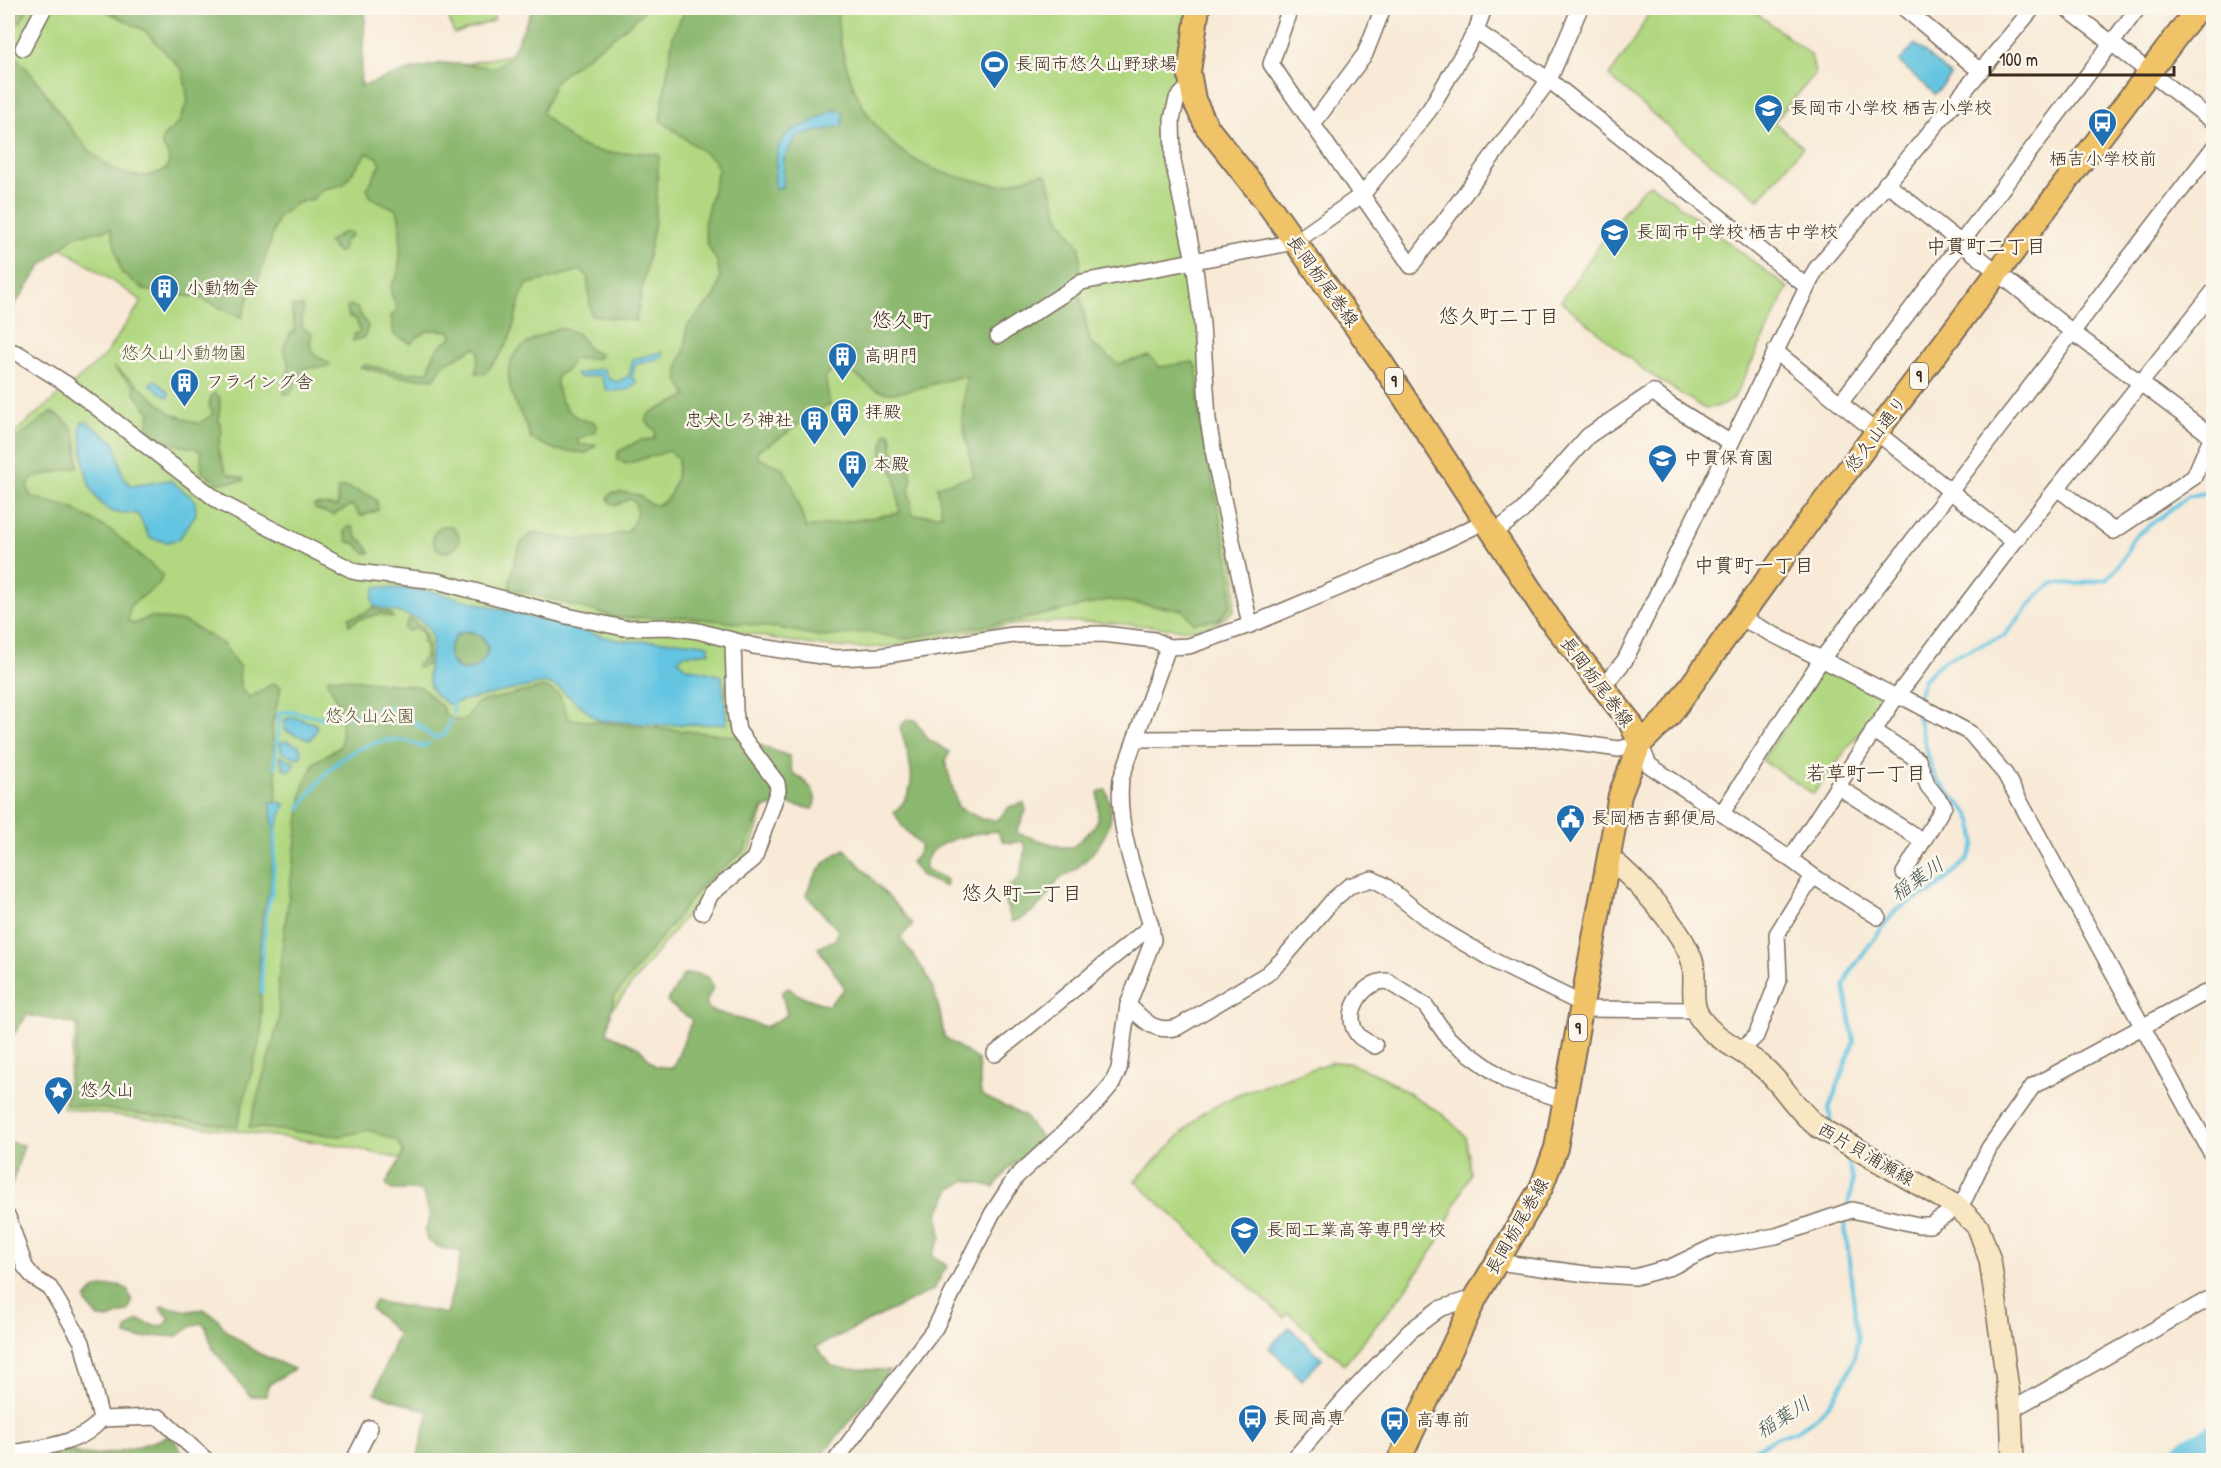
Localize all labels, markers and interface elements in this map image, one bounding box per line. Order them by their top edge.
scale bar [1990,39,2174,77]
text: 100 m [1999,47,2038,72]
sports icon: 長岡市悠久山野球場 [978,48,1010,90]
place label: 長岡市悠久山野球場 [1015,51,1177,76]
school or university icon: 長岡市小学校 栖吉小学校 [1753,92,1785,134]
place label: 長岡市小学校 栖吉小学校 [1790,95,1992,120]
bus stop icon: 栖吉小学校前 [2087,106,2119,148]
place label: 栖吉小学校前 [2049,146,2157,171]
school or university icon: 長岡市中学校 栖吉中学校 [1599,216,1631,258]
place label: 長岡市中学校 栖吉中学校 [1636,219,1838,244]
street label: 長岡栃尾巻線 [1282,230,1365,332]
district label: 中貫町二丁目 [1926,232,2046,259]
building icon: 小動物舎 [149,272,181,314]
place label: 小動物舎 [186,275,258,300]
district label: 悠久町二丁目 [1439,302,1559,329]
district label: 悠久町 [872,306,932,333]
park label: 悠久山小動物園 [121,340,247,365]
building icon: 高明門 [827,340,859,382]
place label: 高明門 [864,343,918,368]
road number: 9 [1910,363,1928,389]
building icon: フライング舎 [169,366,201,408]
road number: 9 [1385,368,1403,394]
place label: フライング舎 [206,369,313,394]
street label: 悠久山通り [1839,390,1913,477]
building icon: 拝殿 [828,396,860,438]
place label: 拝殿 [865,399,901,424]
building icon: 忠犬しろ神社 [798,404,830,446]
place label: 忠犬しろ神社 [685,407,793,432]
school or university icon: 中貫保育園 [1647,442,1679,484]
place label: 中貫保育園 [1684,445,1774,470]
building icon: 本殿 [836,448,868,490]
place label: 本殿 [873,451,909,476]
district label: 中貫町一丁目 [1694,551,1814,578]
street label: 長岡栃尾巻線 [1555,631,1640,732]
park label: 悠久山公園 [325,703,415,728]
district label: 若草町一丁目 [1806,759,1926,786]
public building icon: 長岡栖吉郵便局 [1554,802,1586,844]
place label: 長岡栖吉郵便局 [1591,805,1717,830]
water label: 稲葉川 [1884,850,1949,907]
district label: 悠久町一丁目 [962,879,1082,906]
road number: 9 [1569,1015,1587,1041]
place icon: 悠久山 [43,1074,75,1116]
place label: 悠久山 [80,1077,134,1102]
street label: 西片貝浦瀬線 [1813,1116,1919,1191]
street label: 長岡栃尾巻線 [1479,1173,1554,1279]
school or university icon: 長岡工業高等専門学校 [1229,1214,1261,1256]
place label: 長岡工業高等専門学校 [1266,1217,1446,1242]
water label: 稲葉川 [1750,1389,1815,1444]
bus stop icon: 長岡高専 [1236,1402,1268,1444]
bus stop icon: 高専前 [1379,1404,1411,1446]
place label: 長岡高専 [1273,1405,1345,1430]
place label: 高専前 [1416,1407,1470,1432]

